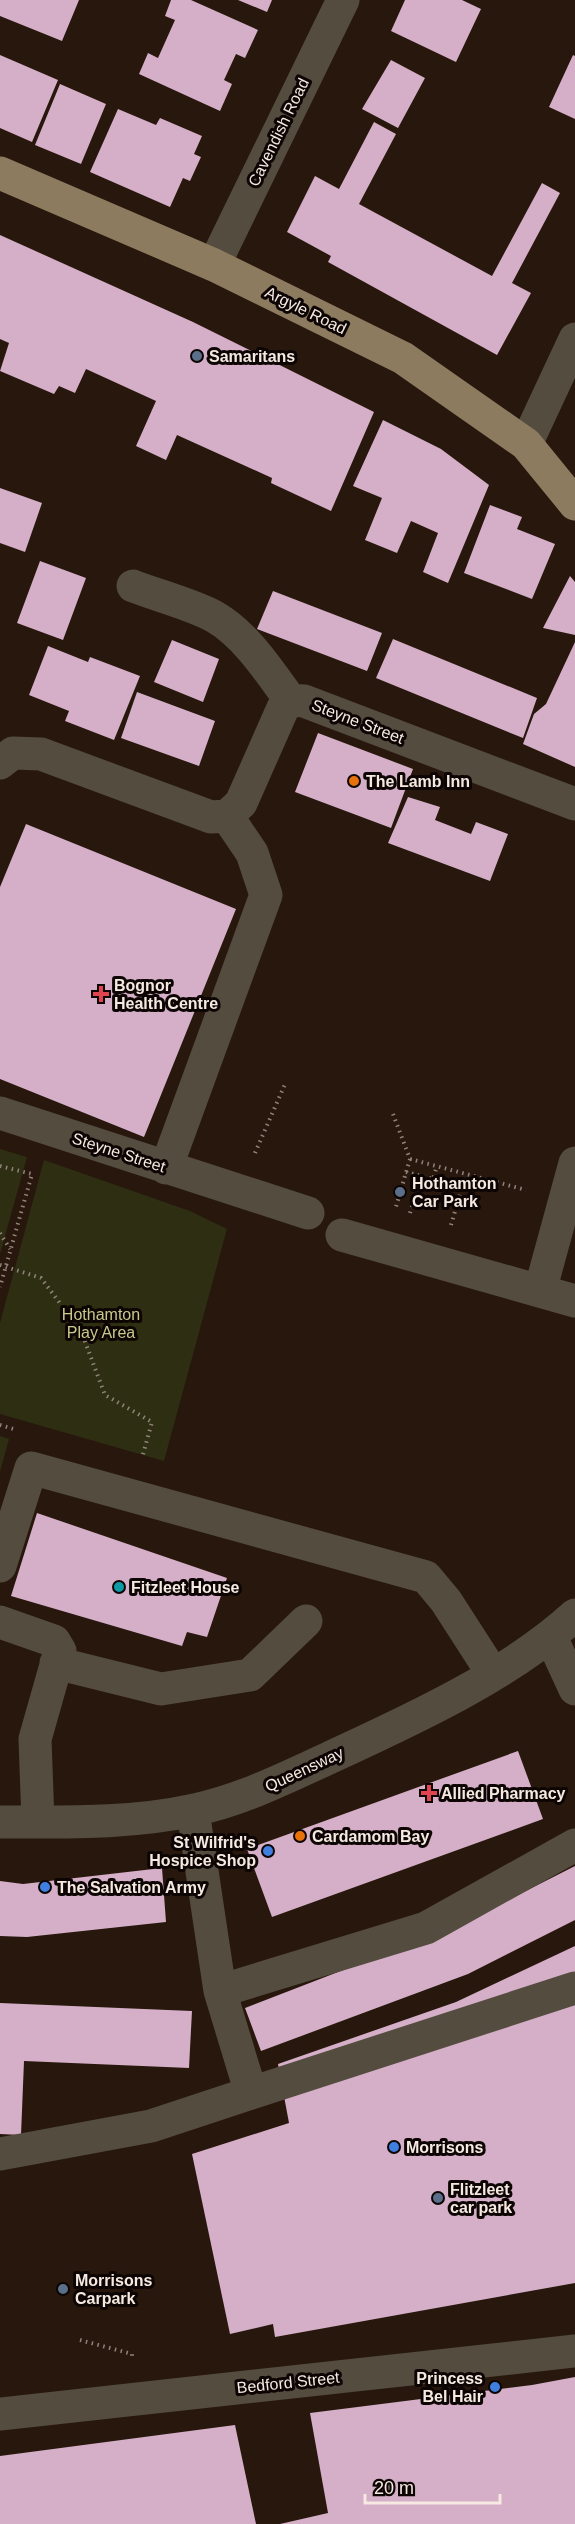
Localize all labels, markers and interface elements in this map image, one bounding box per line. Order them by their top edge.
street label: Cavendish Road [245,75,312,189]
street label: Argyle Road [262,284,349,337]
place label: Samaritans [209,348,295,365]
marker: Samaritans [190,349,204,363]
street label: Steyne Street [310,696,407,747]
place label: The Lamb Inn [366,773,470,790]
marker: The Lamb Inn [347,774,361,788]
place label: Bognor Health Centre [114,977,218,1012]
marker: Bognor Health Centre [92,985,110,1003]
street label: Steyne Street [70,1129,168,1176]
place label: Hothamton Car Park [412,1175,496,1210]
marker: Hothamton Car Park [393,1185,407,1199]
park label: Hothamton Play Area [62,1306,140,1341]
place label: Fitzleet House [131,1579,240,1596]
marker: Fitzleet House [112,1580,126,1594]
street label: Queensway [262,1744,346,1795]
place label: Allied Pharmacy [441,1785,566,1802]
marker: Allied Pharmacy [422,1786,436,1800]
place label: Cardamom Bay [312,1828,429,1845]
marker: Cardamom Bay [293,1829,307,1843]
place label: St Wilfrid's Hospice Shop [149,1834,256,1869]
marker: St Wilfrid's Hospice Shop [261,1844,275,1858]
place label: The Salvation Army [57,1879,206,1896]
marker: The Salvation Army [38,1880,52,1894]
place label: Morrisons [406,2139,483,2156]
marker: Morrisons [387,2140,401,2154]
place label: Flitzleet car park [450,2181,512,2216]
marker: Flitzleet car park [431,2191,445,2205]
place label: Morrisons Carpark [75,2272,152,2307]
marker: Morrisons Carpark [56,2282,70,2296]
street label: Bedford Street [236,2369,341,2396]
place label: Princess Bel Hair [416,2370,483,2405]
marker: Princess Bel Hair [488,2380,502,2394]
scale bar [365,2467,500,2505]
text: 20 m [374,2478,414,2498]

